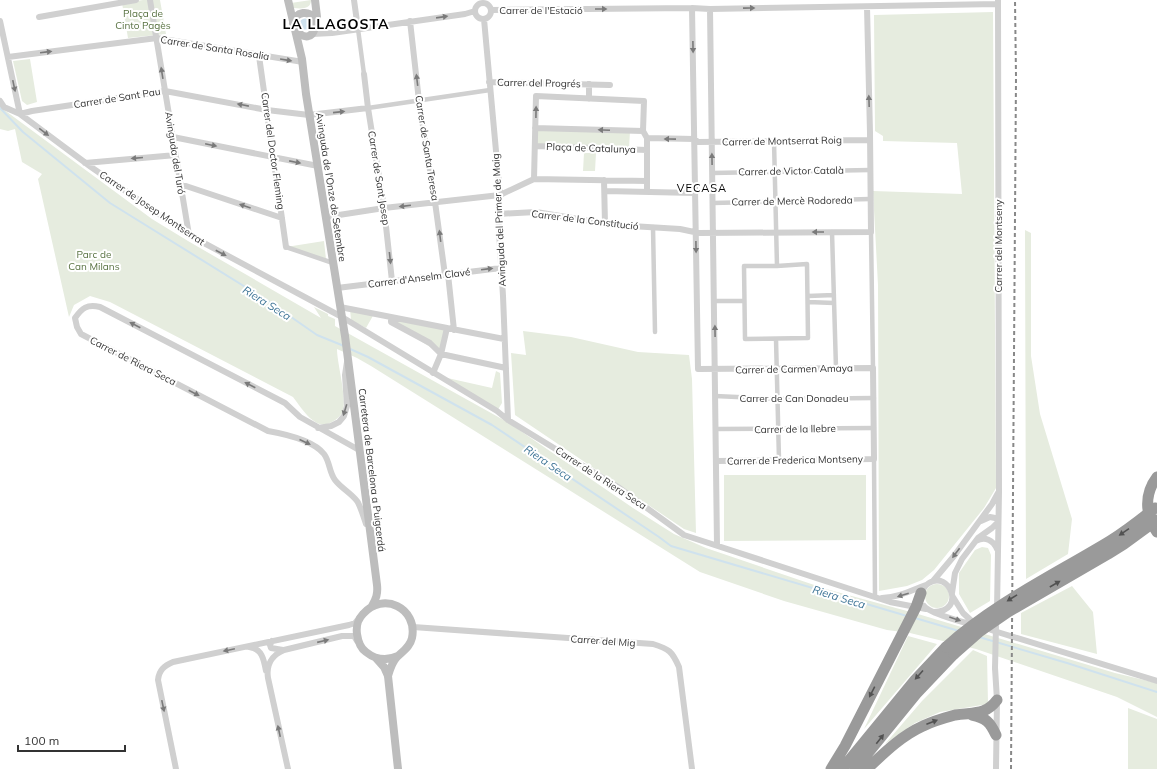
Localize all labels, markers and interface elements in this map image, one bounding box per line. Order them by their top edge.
street label: Carrer de l'Estació [499,4,583,17]
one-way arrow [743,5,755,12]
one-way arrow [595,6,608,12]
park label: Plaça de Cinto Pagès [115,7,171,32]
one-way arrow [436,14,449,20]
district label: LA LLAGOSTA [283,15,390,33]
street label: Carrer de Santa Rosalia [160,33,270,63]
one-way arrow [690,41,696,54]
one-way arrow [40,49,52,56]
one-way arrow [280,57,292,63]
one-way arrow [159,66,165,79]
one-way arrow [414,74,420,86]
street label: Carrer del Progrés [497,76,581,90]
one-way arrow [11,80,17,92]
street label: Carrer de Sant Pau [73,85,161,111]
street label: Carrer del Doctor Fleming [258,92,288,210]
street label: Carrer de Santa Teresa [412,94,442,202]
one-way arrow [866,94,872,107]
one-way arrow [237,102,249,108]
one-way arrow [533,105,539,118]
one-way arrow [333,108,345,115]
street label: Avinguda del Turó [162,111,188,196]
street label: Avinguda de l'Onze de Setembre [313,112,349,262]
one-way arrow [597,127,610,133]
one-way arrow [39,128,50,137]
street label: Carrer de Sant Josep [365,130,393,226]
street label: Carrer de Montserrat Roig [722,133,842,149]
one-way arrow [663,136,676,142]
street label: Plaça de Catalunya [546,140,636,156]
one-way arrow [205,142,217,148]
one-way arrow [709,152,715,165]
street label: Avinguda del Primer de Maig [489,153,509,287]
one-way arrow [131,155,143,162]
one-way arrow [289,159,302,165]
street label: Carrer de Victor Català [738,164,844,178]
street label: Carrer de Josep Montserrat [97,168,208,248]
district label: VECASA [677,181,727,195]
street label: Carrer de Mercè Rodoreda [731,193,853,209]
street label: Carrer del Montseny [992,199,1005,293]
one-way arrow [239,202,251,208]
one-way arrow [399,202,411,209]
street label: Carrer de la Constitució [531,207,640,233]
one-way arrow [811,229,824,235]
one-way arrow [437,230,443,242]
one-way arrow [693,241,699,254]
park label: Parc de Can Milans [68,248,120,273]
one-way arrow [215,249,227,256]
one-way arrow [386,252,393,264]
street label: Carrer d'Anselm Clavé [367,265,471,291]
one-way arrow [481,266,493,273]
water label: Riera Seca [240,283,294,324]
one-way arrow [129,321,141,328]
one-way arrow [711,325,718,337]
street label: Carrer de Riera Seca [88,334,178,388]
street label: Carrer de Carmen Amaya [735,361,853,377]
one-way arrow [244,381,256,388]
street label: Carretera de Barcelona a Puigcerdá [356,387,388,553]
one-way arrow [188,389,200,396]
street label: Carrer de Can Donadeu [740,392,849,405]
one-way arrow [342,405,348,417]
street label: Carrer de la llebre [754,422,836,436]
one-way arrow [299,439,311,445]
water label: Riera Seca [522,442,575,484]
street label: Carrer de la Riera Seca [553,444,649,512]
street label: Carrer de Frederica Montseny [727,452,864,468]
one-way arrow [1119,528,1129,536]
one-way arrow [952,548,960,559]
one-way arrow [1049,581,1061,588]
water label: Riera Seca [811,582,867,612]
one-way arrow [897,592,909,598]
one-way arrow [1006,594,1018,601]
one-way arrow [950,616,962,622]
street label: Carrer del Mig [570,632,636,650]
one-way arrow [317,637,329,643]
one-way arrow [223,648,235,654]
one-way arrow [914,670,923,681]
one-way arrow [869,687,875,698]
one-way arrow [161,700,167,712]
one-way arrow [927,719,939,725]
one-way arrow [276,725,282,737]
scale bar [18,727,125,753]
text: 100 m [24,733,59,748]
one-way arrow [876,733,884,744]

